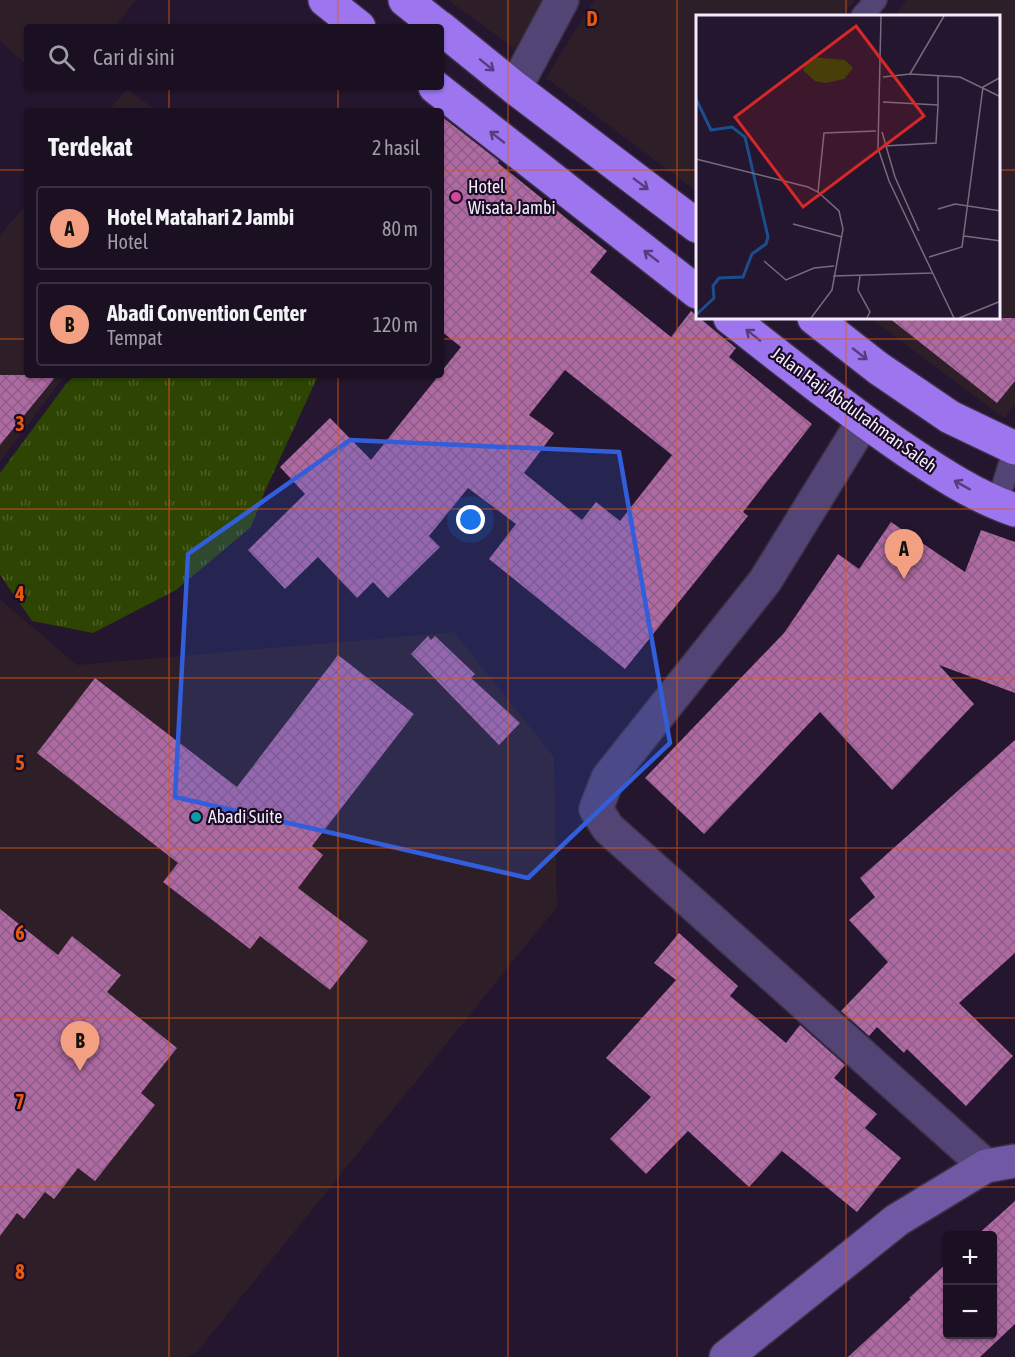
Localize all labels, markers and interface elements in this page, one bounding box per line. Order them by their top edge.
text: D [586,7,598,30]
inset map [696,15,1000,320]
search box [24,24,444,90]
icon: search [45,41,78,74]
text: Cari di sini [93,44,175,70]
one-way arrow [479,58,495,71]
one-way arrow [489,130,505,143]
text: Terdekat [48,132,132,162]
text: 2 hasil [372,136,420,159]
place label: Hotel Wisata Jambi [468,176,556,218]
one-way arrow [633,177,649,190]
marker: Hotel Wisata Jambi [449,190,463,204]
text: Hotel Matahari 2 Jambi [107,204,294,230]
text: A [65,217,74,240]
text: 80 m [382,217,418,240]
text: Hotel [107,230,148,253]
one-way arrow [643,250,659,263]
text: Abadi Convention Center [107,300,306,326]
text: B [65,313,74,336]
text: 120 m [373,313,418,336]
text: Tempat [107,326,163,349]
one-way arrow [745,329,761,342]
street label: Jalan Haji Abdulrahman Saleh [767,343,941,477]
one-way arrow [852,348,868,361]
text: 3 [15,412,25,435]
one-way arrow [954,479,972,490]
your location [456,505,485,534]
pin: A [884,530,924,579]
text: 4 [14,582,25,605]
text: 5 [15,751,25,774]
place label: Abadi Suite [208,806,282,827]
marker: Abadi Suite [189,810,203,824]
text: 6 [15,921,25,944]
pin: B [60,1022,100,1071]
text: 7 [15,1090,25,1113]
map controls [943,1231,997,1339]
button: + [943,1231,997,1285]
text: 8 [15,1260,25,1283]
button: − [943,1285,997,1339]

